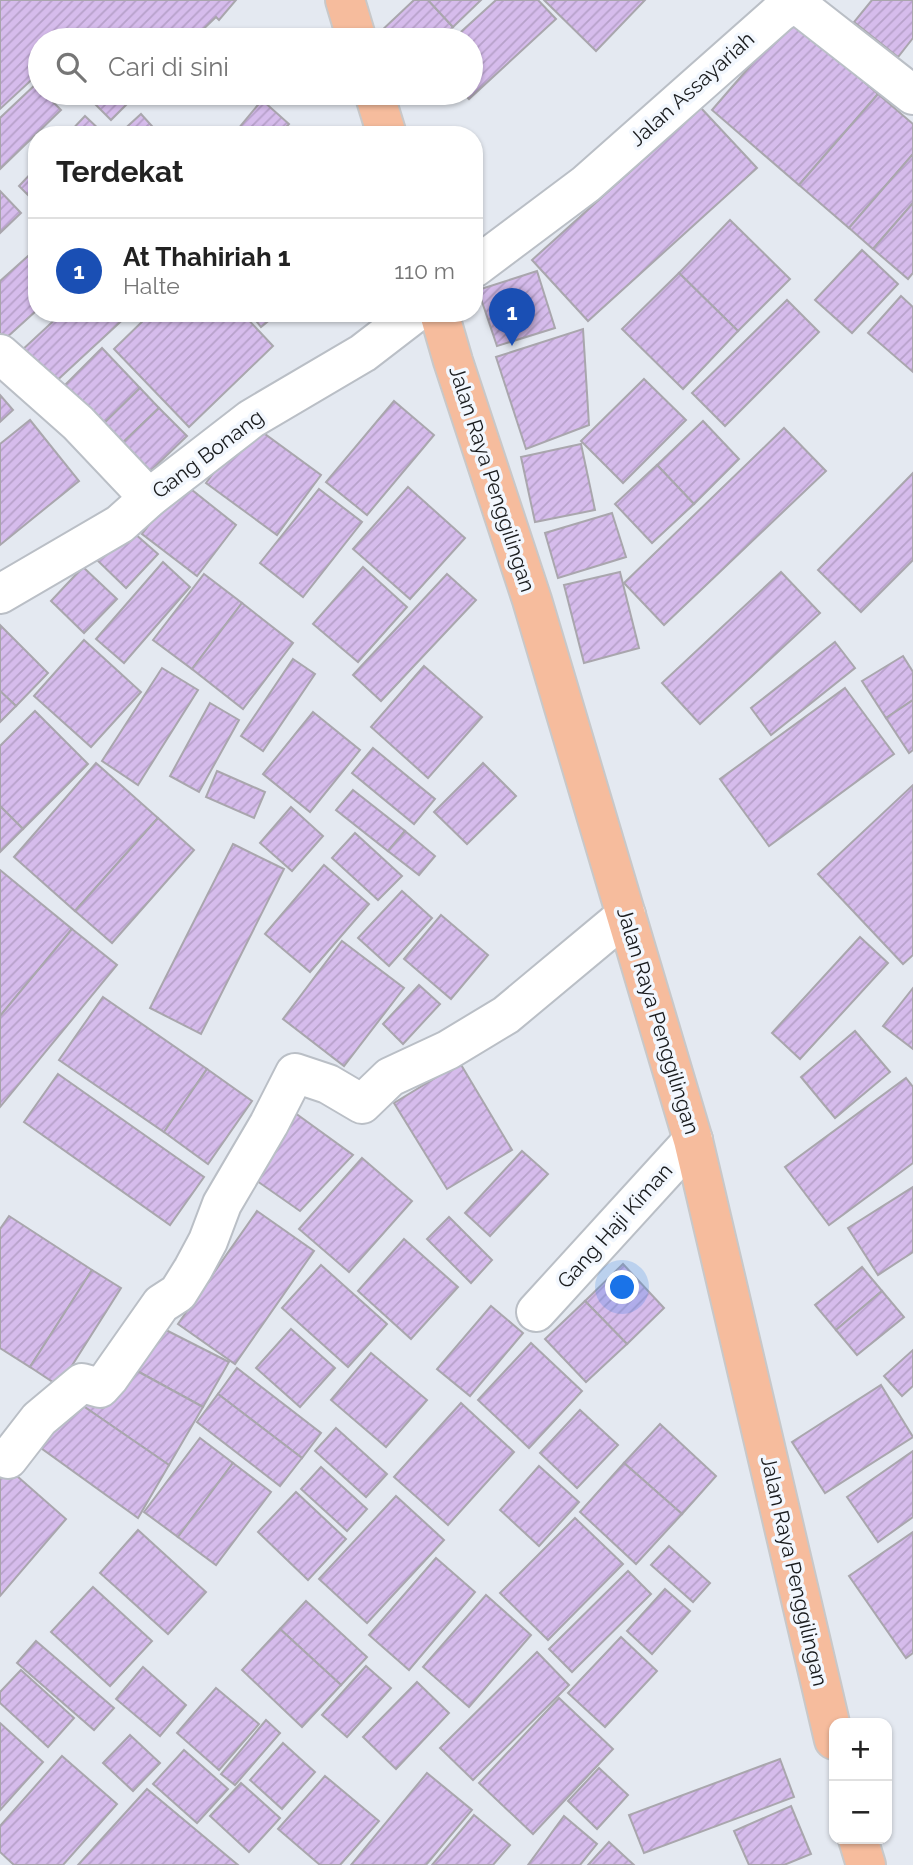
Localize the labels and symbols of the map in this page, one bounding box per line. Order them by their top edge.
street label: Jalan Assayariah [624,26,759,151]
pin: 1 [489,288,535,346]
street label: Jalan Raya Penggilingan [444,363,541,595]
street label: Gang Bonang [147,404,268,503]
street label: Jalan Raya Penggilingan [612,904,705,1137]
street label: Gang Haji Kiman [552,1158,677,1293]
your location [605,1270,639,1304]
street label: Jalan Raya Penggilingan [756,1453,833,1689]

